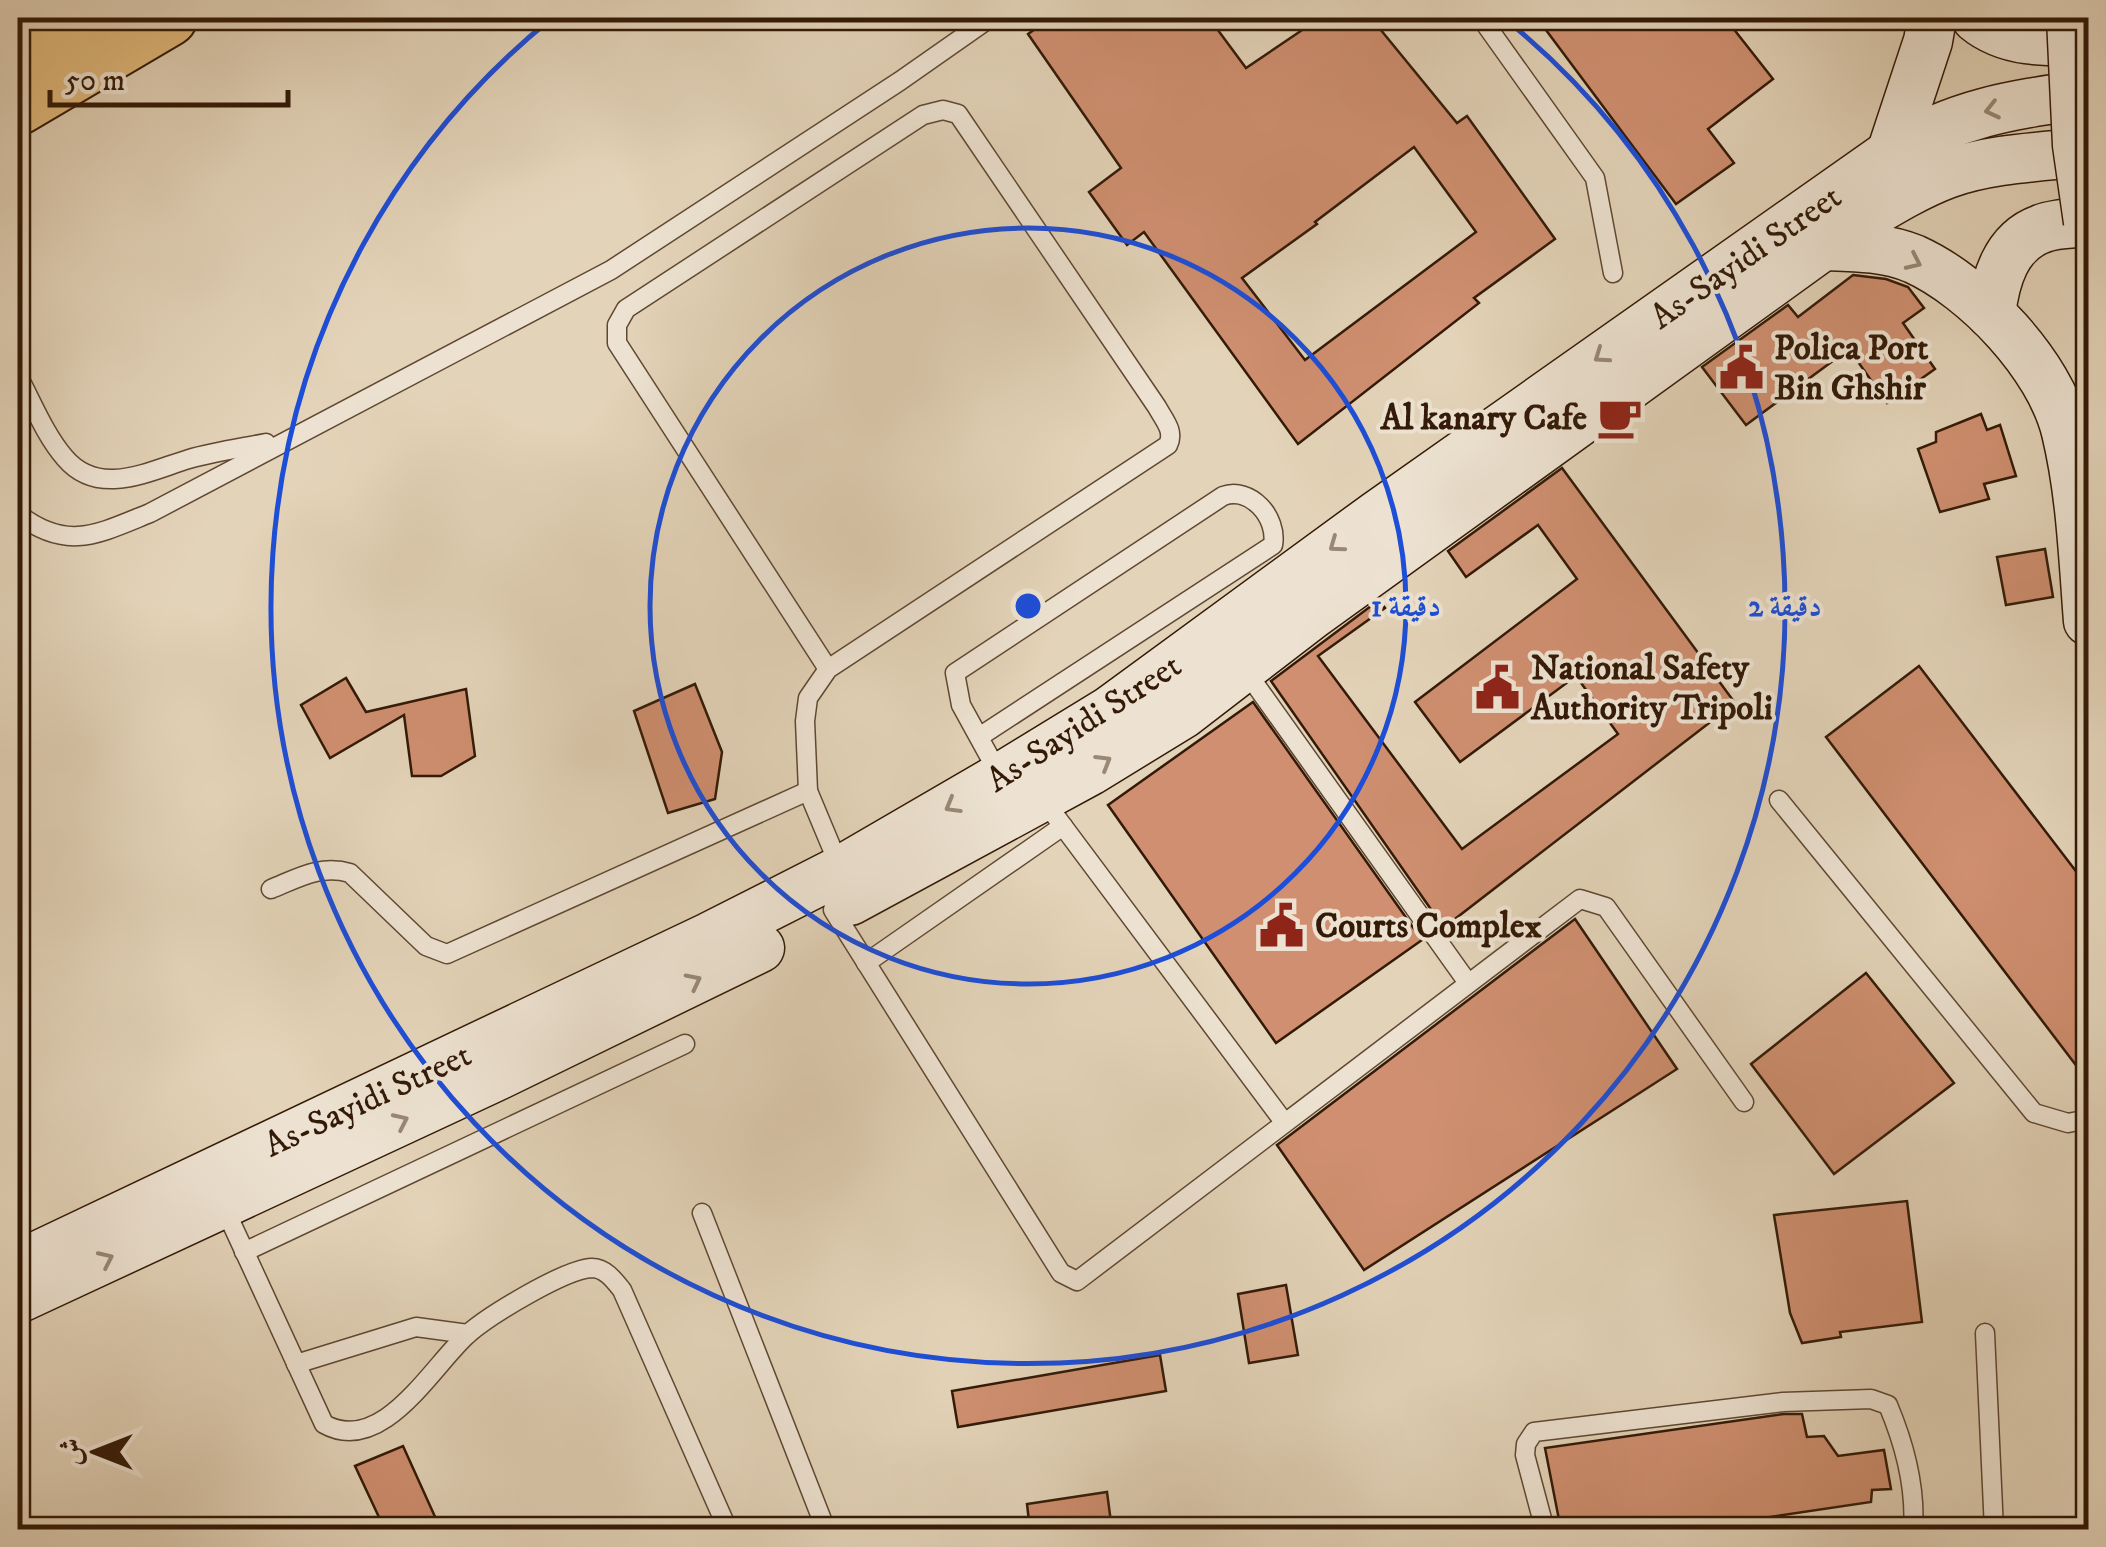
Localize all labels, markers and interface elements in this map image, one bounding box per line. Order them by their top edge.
scale bar [50,45,288,107]
text: 50 m [65,63,125,100]
one-way arrow [1984,98,2001,119]
street label: As-Sayidi Street [1642,175,1850,340]
one-way arrow [1904,250,1922,270]
place label: Polica Port Bin Ghshir [1774,327,1929,411]
public building icon: Polica Port Bin Ghshir [1717,343,1765,391]
one-way arrow [1594,344,1612,362]
cafe icon: Al kanary Cafe [1596,393,1644,441]
place label: Al kanary Cafe [1380,397,1588,441]
one-way arrow [1329,533,1347,550]
centre of rings [1010,588,1046,624]
text: 1 دقيقة [1371,589,1441,626]
text: 2 دقيقة [1748,589,1822,626]
street label: As-Sayidi Street [978,644,1190,803]
place label: National Safety Authority Tripoli [1530,647,1773,731]
public building icon: National Safety Authority Tripoli [1474,663,1522,711]
one-way arrow [1093,755,1111,774]
one-way arrow [945,794,963,813]
public building icon: Courts Complex [1258,901,1306,949]
place label: Courts Complex [1315,905,1543,949]
one-way arrow [683,974,701,993]
street label: As-Sayidi Street [257,1034,478,1168]
one-way arrow [390,1114,408,1134]
one-way arrow [96,1251,114,1271]
north arrow [45,1402,145,1502]
text: ش [54,1438,89,1466]

